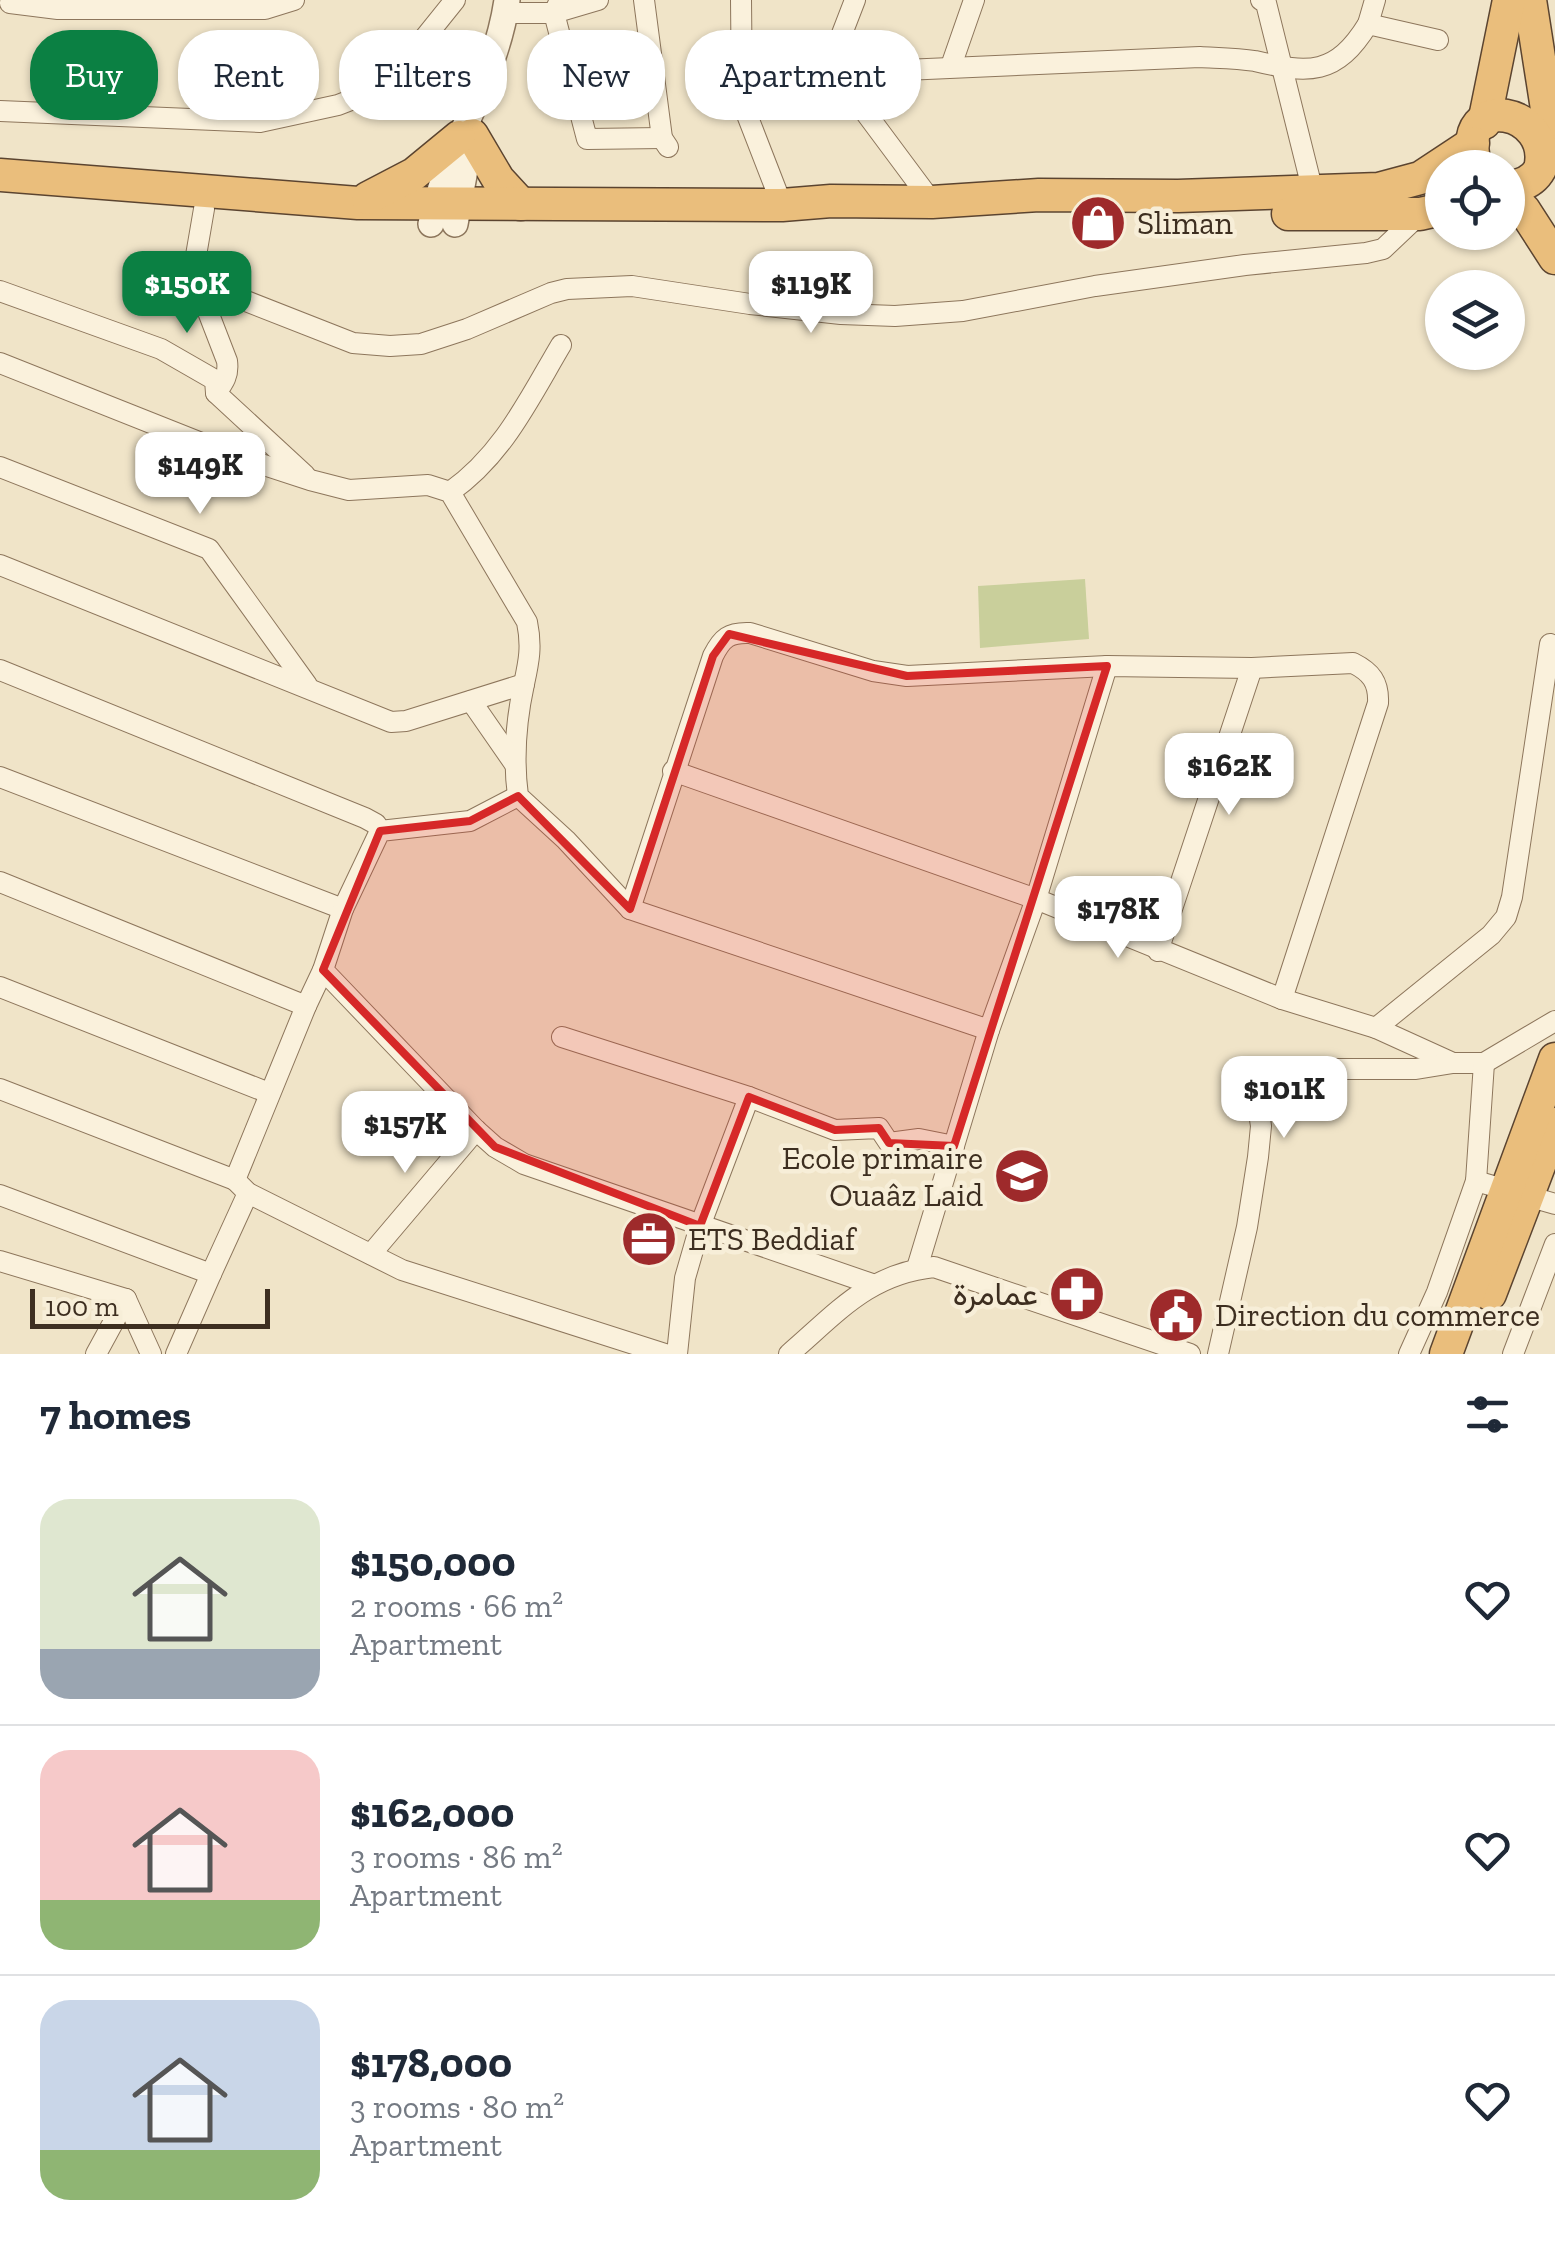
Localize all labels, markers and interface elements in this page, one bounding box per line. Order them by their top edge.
chip: Buy [30,30,158,120]
chip: Rent [178,30,319,120]
chip: Filters [339,30,507,120]
chip: New [527,30,665,120]
chip: Apartment [685,30,921,120]
map controls [1425,150,1525,370]
button: locate [1425,150,1525,250]
shop icon: Sliman [1068,193,1128,253]
place label: Sliman [1137,204,1234,242]
pin: $150K [117,251,257,336]
pin: $119K [741,251,881,336]
text: $150K [144,264,230,302]
text: $119K [771,264,851,302]
button: layers [1425,270,1525,370]
pin: $149K [130,432,270,517]
text: $149K [157,445,243,483]
pin: $162K [1159,733,1299,818]
text: $162K [1187,746,1271,784]
pin: $178K [1048,876,1188,961]
text: $178K [1077,889,1159,927]
pin: $101K [1214,1056,1354,1141]
text: $101K [1243,1069,1325,1107]
pin: $157K [335,1091,475,1176]
text: $157K [364,1104,446,1142]
place label: Ecole primaire Ouaâz Laid [782,1139,983,1214]
school or university icon: Ecole primaire Ouaâz Laid [992,1146,1052,1206]
office icon: ETS Beddiaf [619,1209,679,1269]
place label: ETS Beddiaf [688,1220,858,1258]
pharmacy icon: عمامرة [1047,1264,1107,1324]
place label: عمامرة [953,1275,1038,1314]
scale bar [30,1284,270,1328]
public building icon: Direction du commerce [1146,1285,1206,1345]
text: 100 m [45,1290,119,1323]
place label: Direction du commerce [1215,1296,1540,1334]
icon: filters [1460,1387,1515,1442]
text: 7 homes [40,1389,191,1440]
text: $150,000 [350,1536,516,1587]
icon: home [120,1539,240,1659]
icon: heart [1460,1572,1515,1627]
text: 2 rooms · 66 m² [350,1587,563,1625]
text: Apartment [350,1625,502,1663]
text: $162,000 [350,1787,515,1838]
icon: home [120,1790,240,1910]
icon: heart [1460,1823,1515,1878]
text: 3 rooms · 86 m² [350,1838,563,1876]
text: Apartment [350,1876,502,1914]
text: $178,000 [350,2037,512,2088]
icon: home [120,2040,240,2160]
icon: heart [1460,2073,1515,2128]
text: 3 rooms · 80 m² [350,2088,564,2126]
text: Apartment [350,2126,502,2164]

